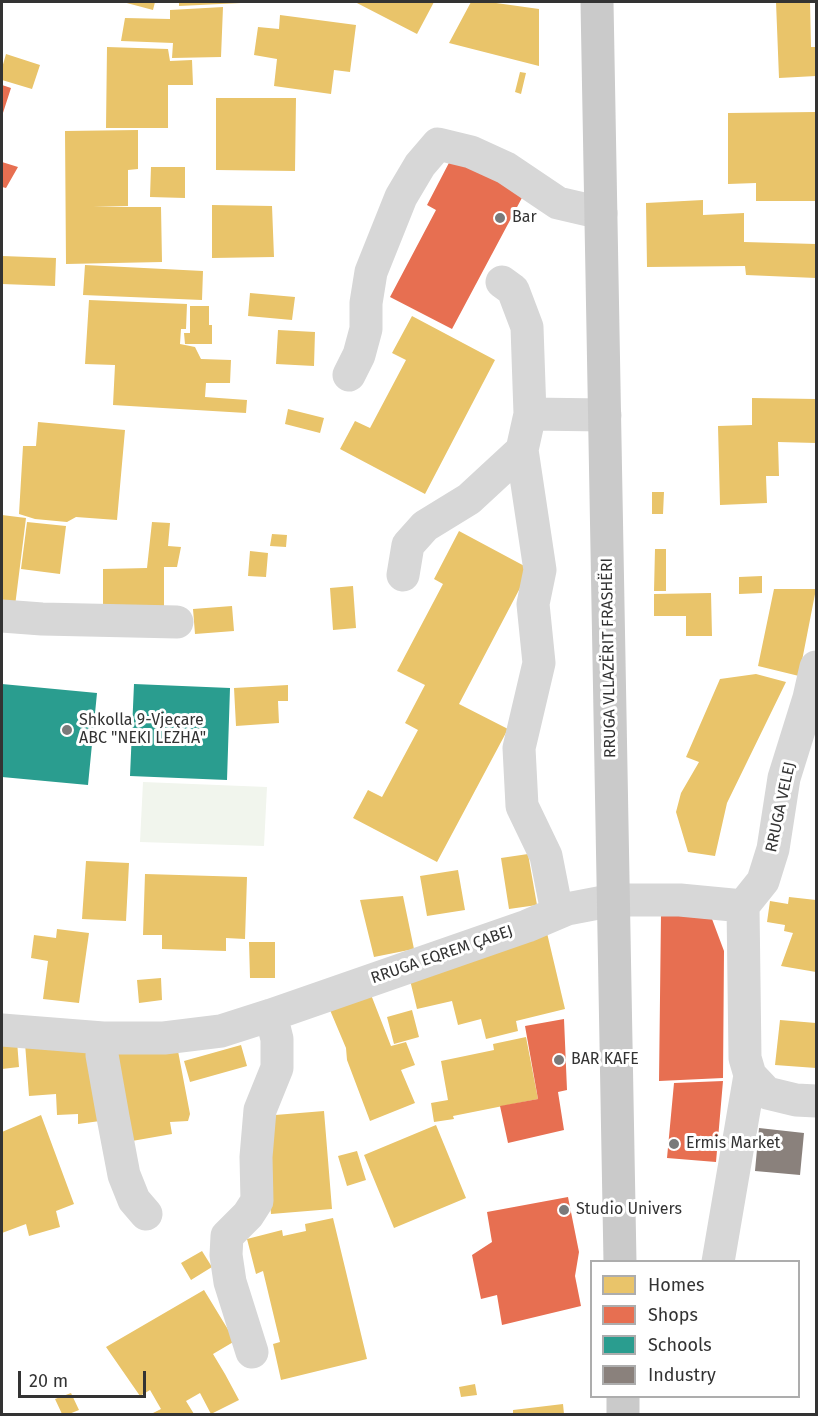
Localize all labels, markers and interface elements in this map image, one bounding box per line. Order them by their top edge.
place label: Bar [512,208,537,228]
marker: Bar [493,211,507,225]
street label: RRUGA VLLAZËRIT FRASHËRI [598,558,620,758]
place label: Shkolla 9-Vjeçare ABC "NEKI LEZHA" [79,711,206,749]
marker: Shkolla 9-Vjeçare ABC "NEKI LEZHA" [60,723,74,737]
street label: RRUGA VELEJ [762,760,800,854]
street label: RRUGA EQREM ÇABEJ [368,922,516,988]
place label: BAR KAFE [571,1050,639,1070]
marker: BAR KAFE [552,1053,566,1067]
place label: Ermis Market [686,1134,780,1154]
marker: Ermis Market [667,1137,681,1151]
place label: Studio Univers [576,1200,682,1220]
marker: Studio Univers [557,1203,571,1217]
legend [590,1260,800,1398]
text: Homes [648,1274,704,1296]
text: Shops [648,1304,698,1326]
text: Schools [648,1334,712,1356]
scale bar [21,1359,148,1397]
text: Industry [648,1364,716,1386]
text: 20 m [29,1370,68,1392]

